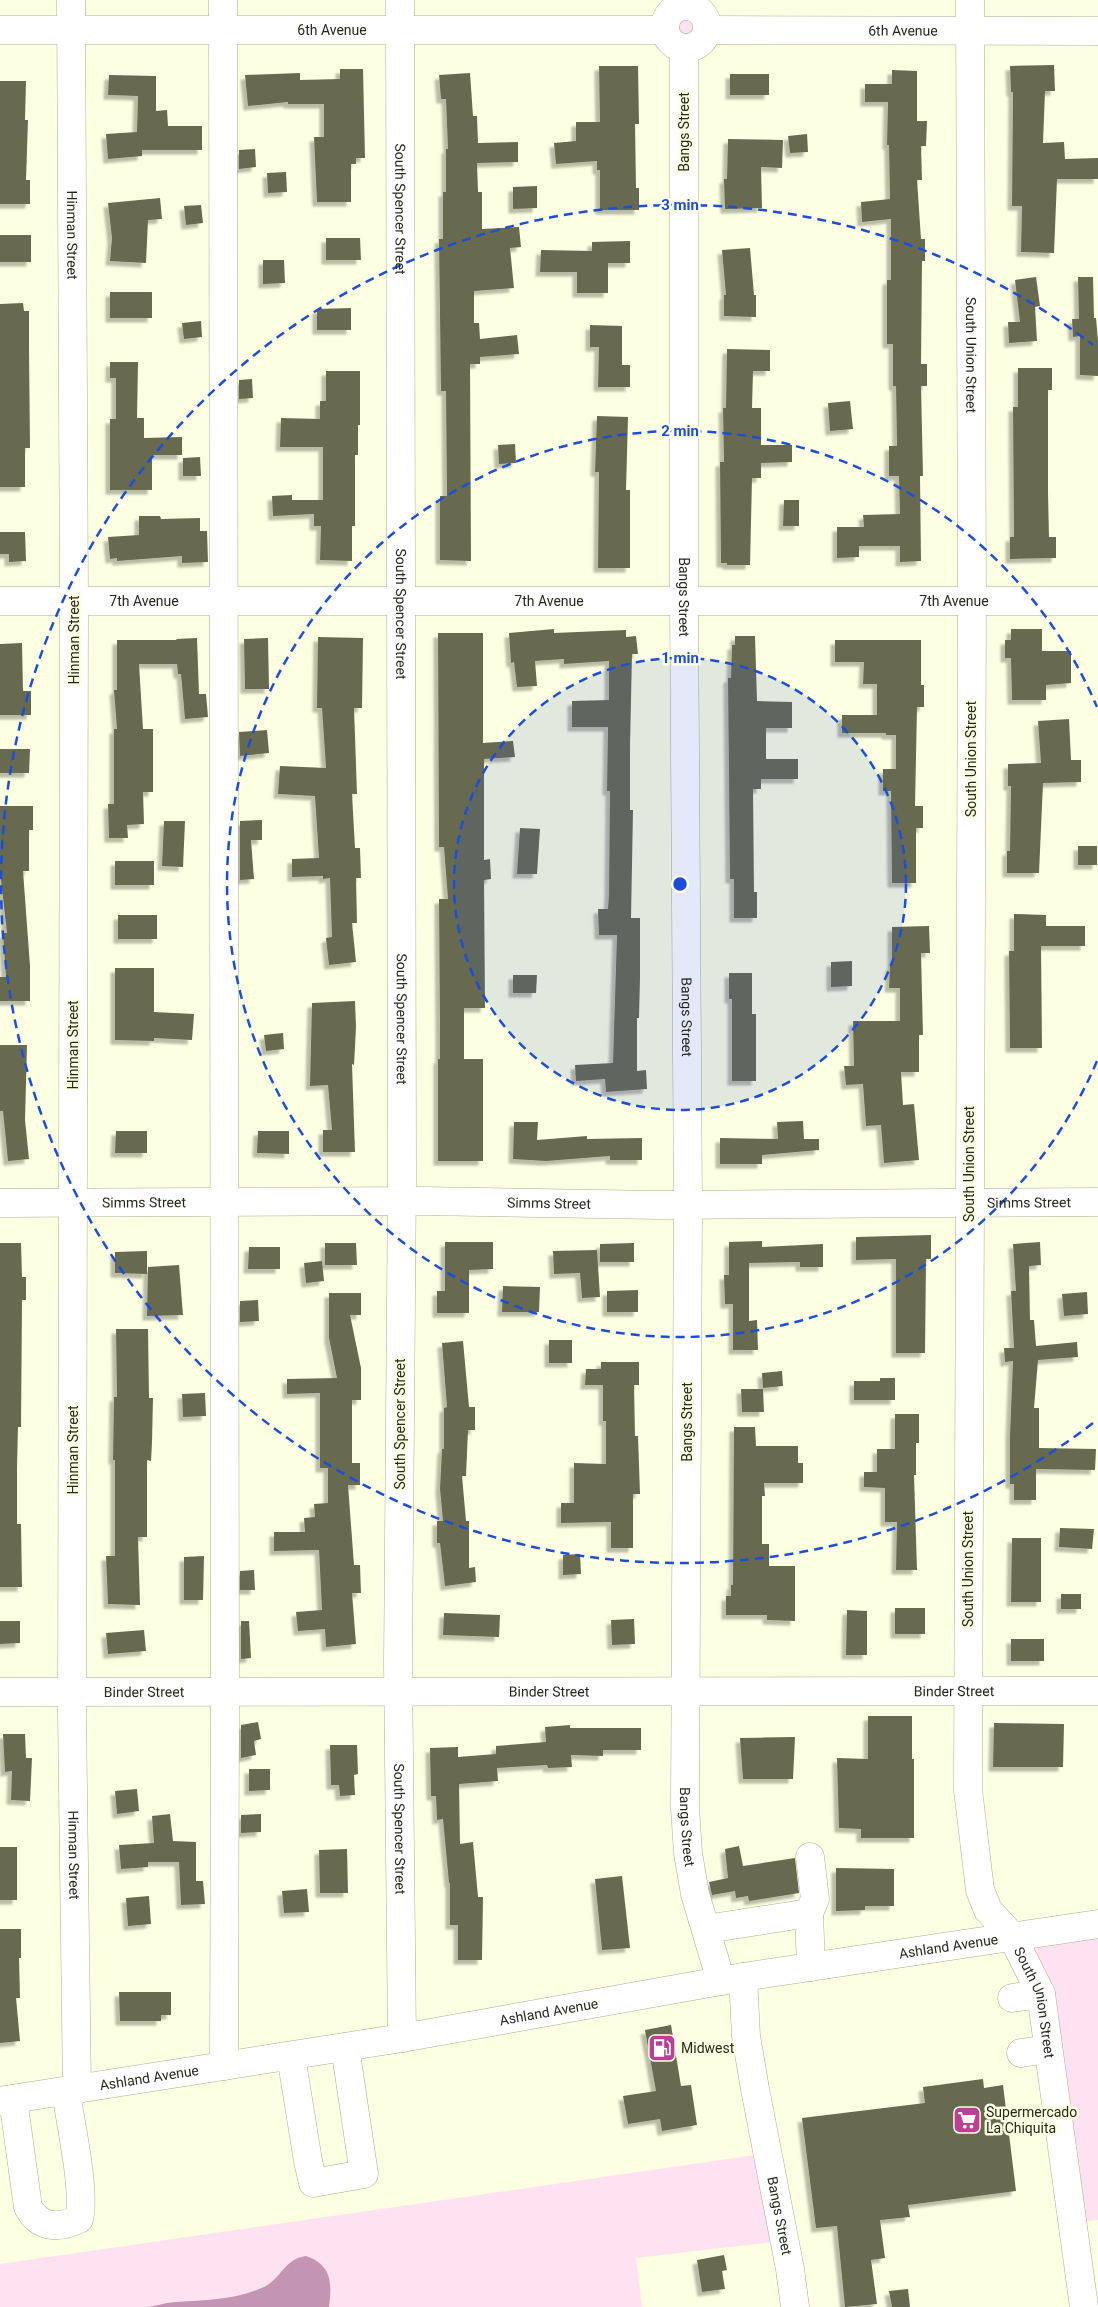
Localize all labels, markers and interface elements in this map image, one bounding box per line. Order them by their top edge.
street label: 6th Avenue [297,22,367,38]
street label: 6th Avenue [868,22,938,39]
street label: Bangs Street [676,92,692,172]
street label: South Spencer Street [392,143,408,275]
street label: Hinman Street [64,190,80,280]
text: 3 min [661,196,699,214]
street label: South Union Street [963,297,979,414]
text: 2 min [661,422,699,440]
street label: South Spencer Street [393,548,409,680]
street label: Bangs Street [676,557,692,637]
street label: 7th Avenue [109,593,179,609]
street label: 7th Avenue [514,593,584,609]
street label: 7th Avenue [919,593,989,609]
street label: Hinman Street [66,595,82,685]
text: 1 min [661,649,699,667]
street label: South Union Street [963,701,979,817]
centre of rings [671,875,689,893]
street label: South Spencer Street [394,953,410,1085]
street label: Bangs Street [678,977,695,1057]
street label: Hinman Street [65,1000,81,1090]
street label: South Union Street [961,1106,977,1222]
street label: Simms Street [102,1194,186,1211]
street label: Simms Street [507,1194,592,1212]
street label: Simms Street [987,1194,1071,1211]
street label: South Spencer Street [392,1358,408,1490]
street label: Bangs Street [679,1382,695,1462]
street label: Hinman Street [65,1405,81,1495]
street label: South Union Street [960,1511,976,1627]
street label: Binder Street [509,1683,590,1700]
street label: Binder Street [914,1683,995,1699]
street label: Binder Street [104,1684,185,1700]
street label: South Spencer Street [391,1763,408,1895]
street label: Bangs Street [677,1787,698,1868]
street label: Hinman Street [65,1810,82,1900]
street label: Ashland Avenue [898,1931,999,1962]
street label: South Union Street [1011,1944,1058,2060]
street label: Ashland Avenue [498,1995,599,2028]
fuel station icon: Midwest [647,2033,677,2063]
place label: Midwest [681,2040,735,2056]
street label: Ashland Avenue [99,2062,200,2093]
place label: Supermercado La Chiquita [986,2104,1077,2136]
supermarket icon: Supermercado La Chiquita [952,2105,982,2135]
street label: Bangs Street [764,2175,795,2257]

